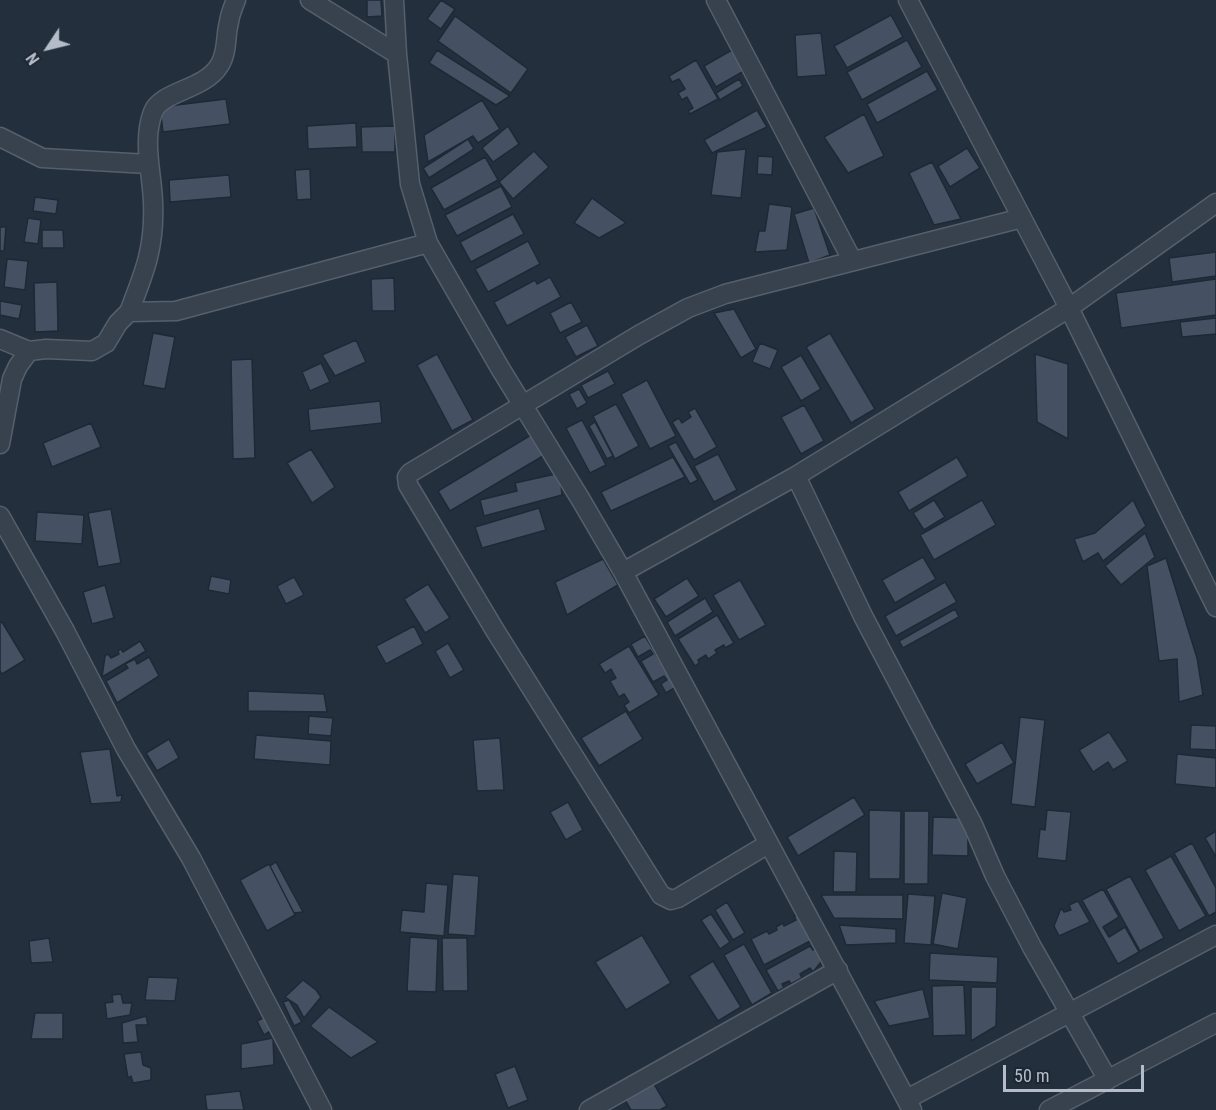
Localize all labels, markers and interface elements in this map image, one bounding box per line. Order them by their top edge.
north arrow [18,18,78,78]
text: N [22,49,43,68]
scale bar [1006,1053,1147,1091]
text: 50 m [1014,1065,1049,1086]

